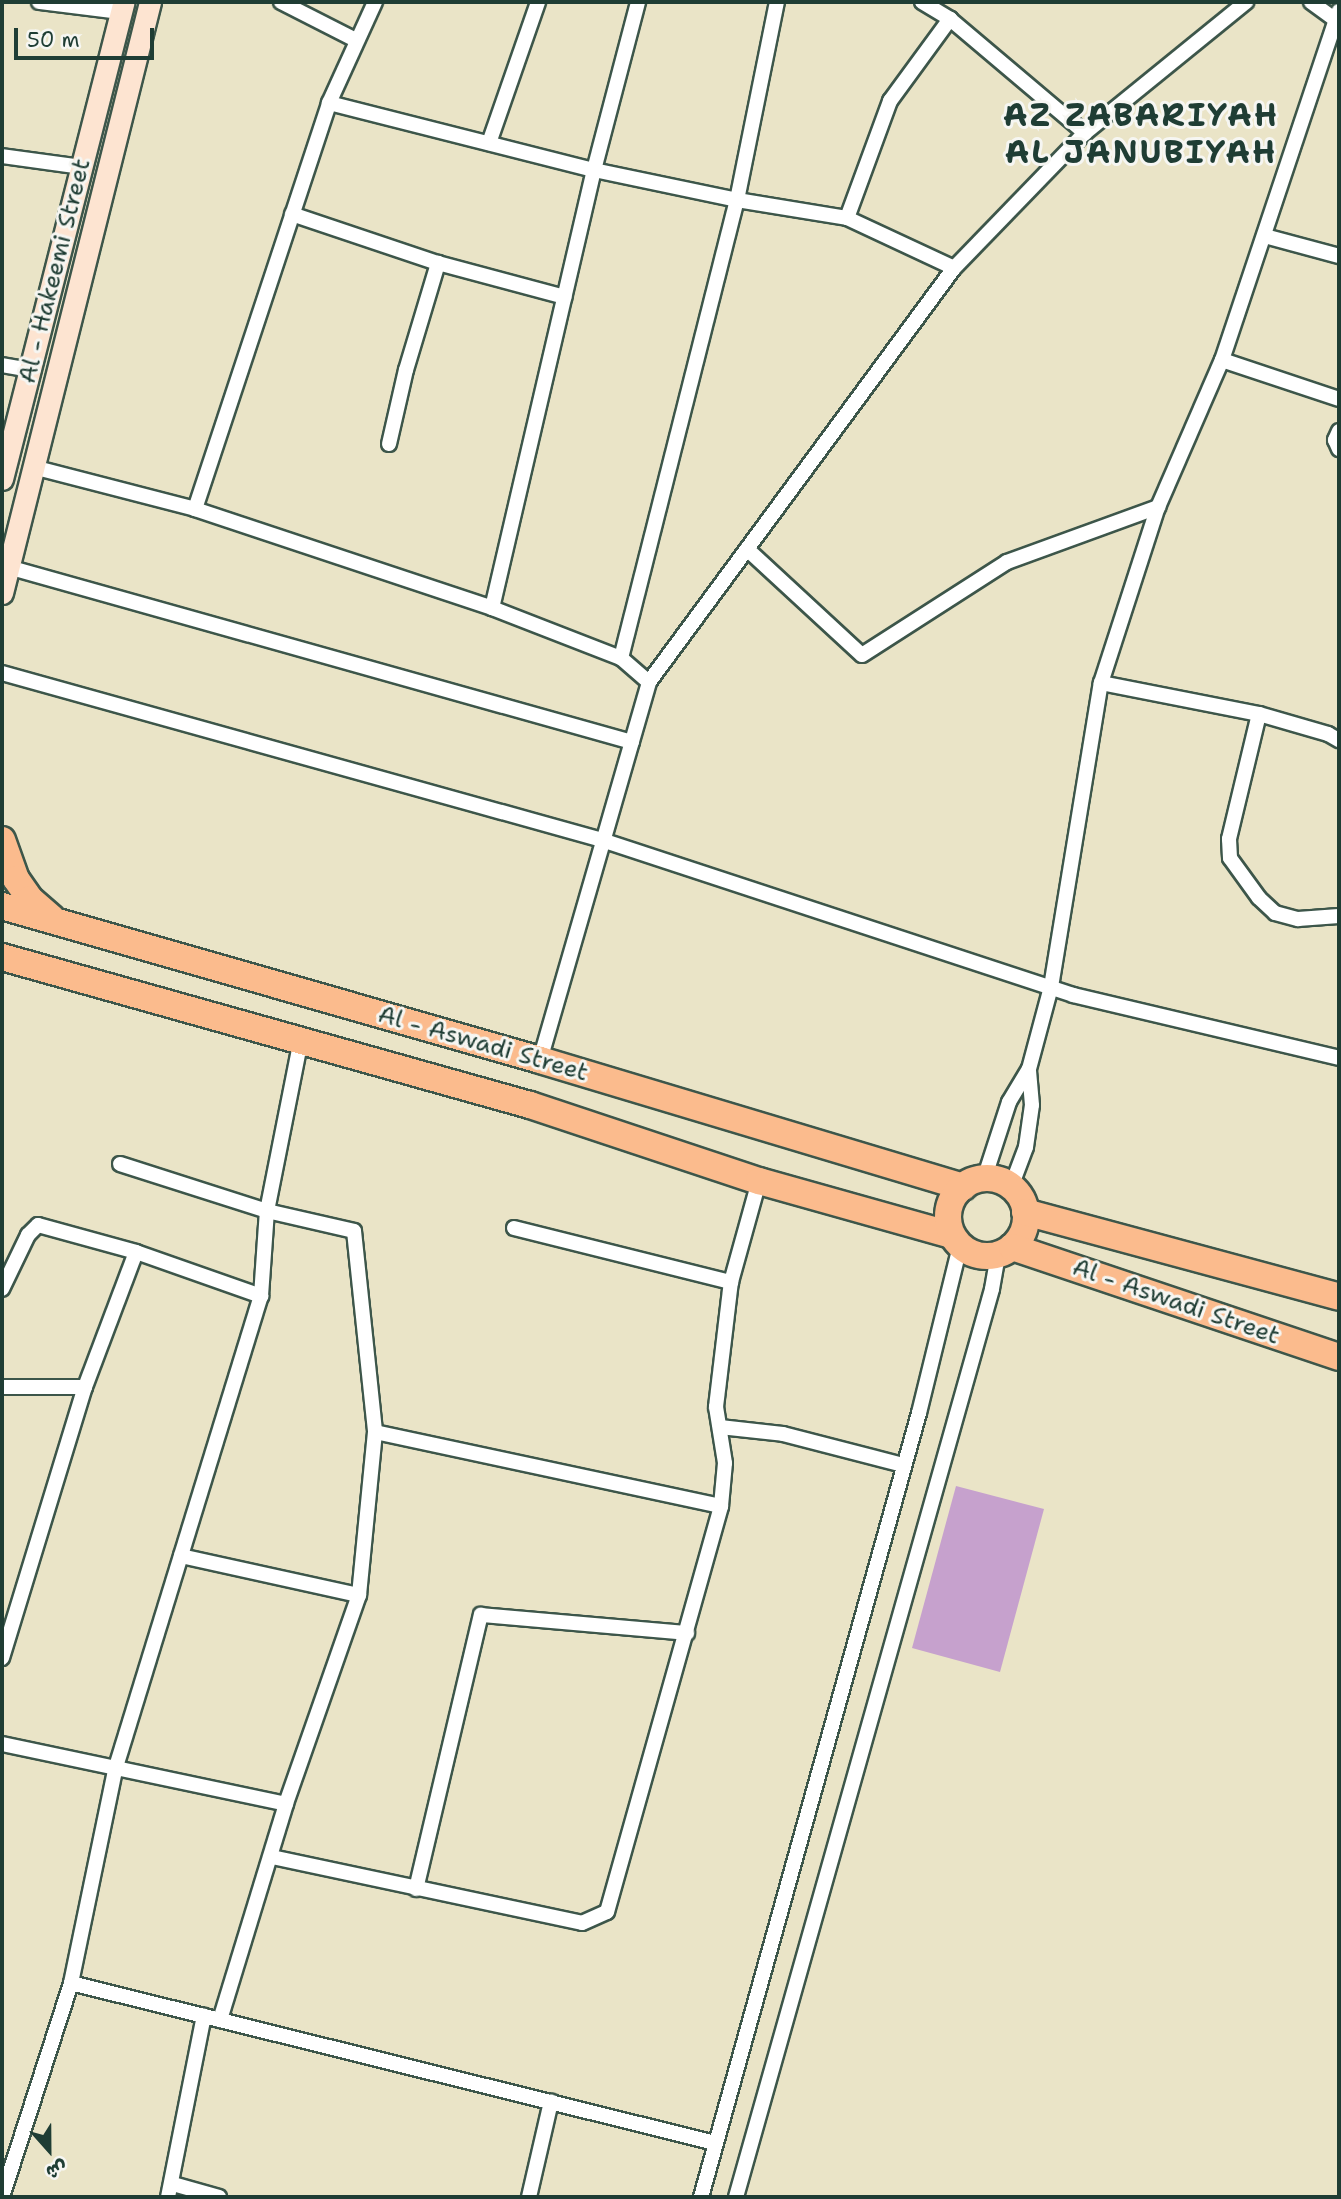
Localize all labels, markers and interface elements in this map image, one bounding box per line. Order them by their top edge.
scale bar [18,14,158,58]
text: 50 m [27,26,80,54]
district label: AZ ZABARIYAH AL JANUBIYAH [1005,97,1277,172]
street label: Al - Hakeemi Street [13,156,97,386]
street label: Al - Aswadi Street [375,1000,591,1088]
street label: Al - Aswadi Street [1069,1253,1283,1351]
north arrow [14,2115,84,2185]
text: ش [42,2155,71,2185]

